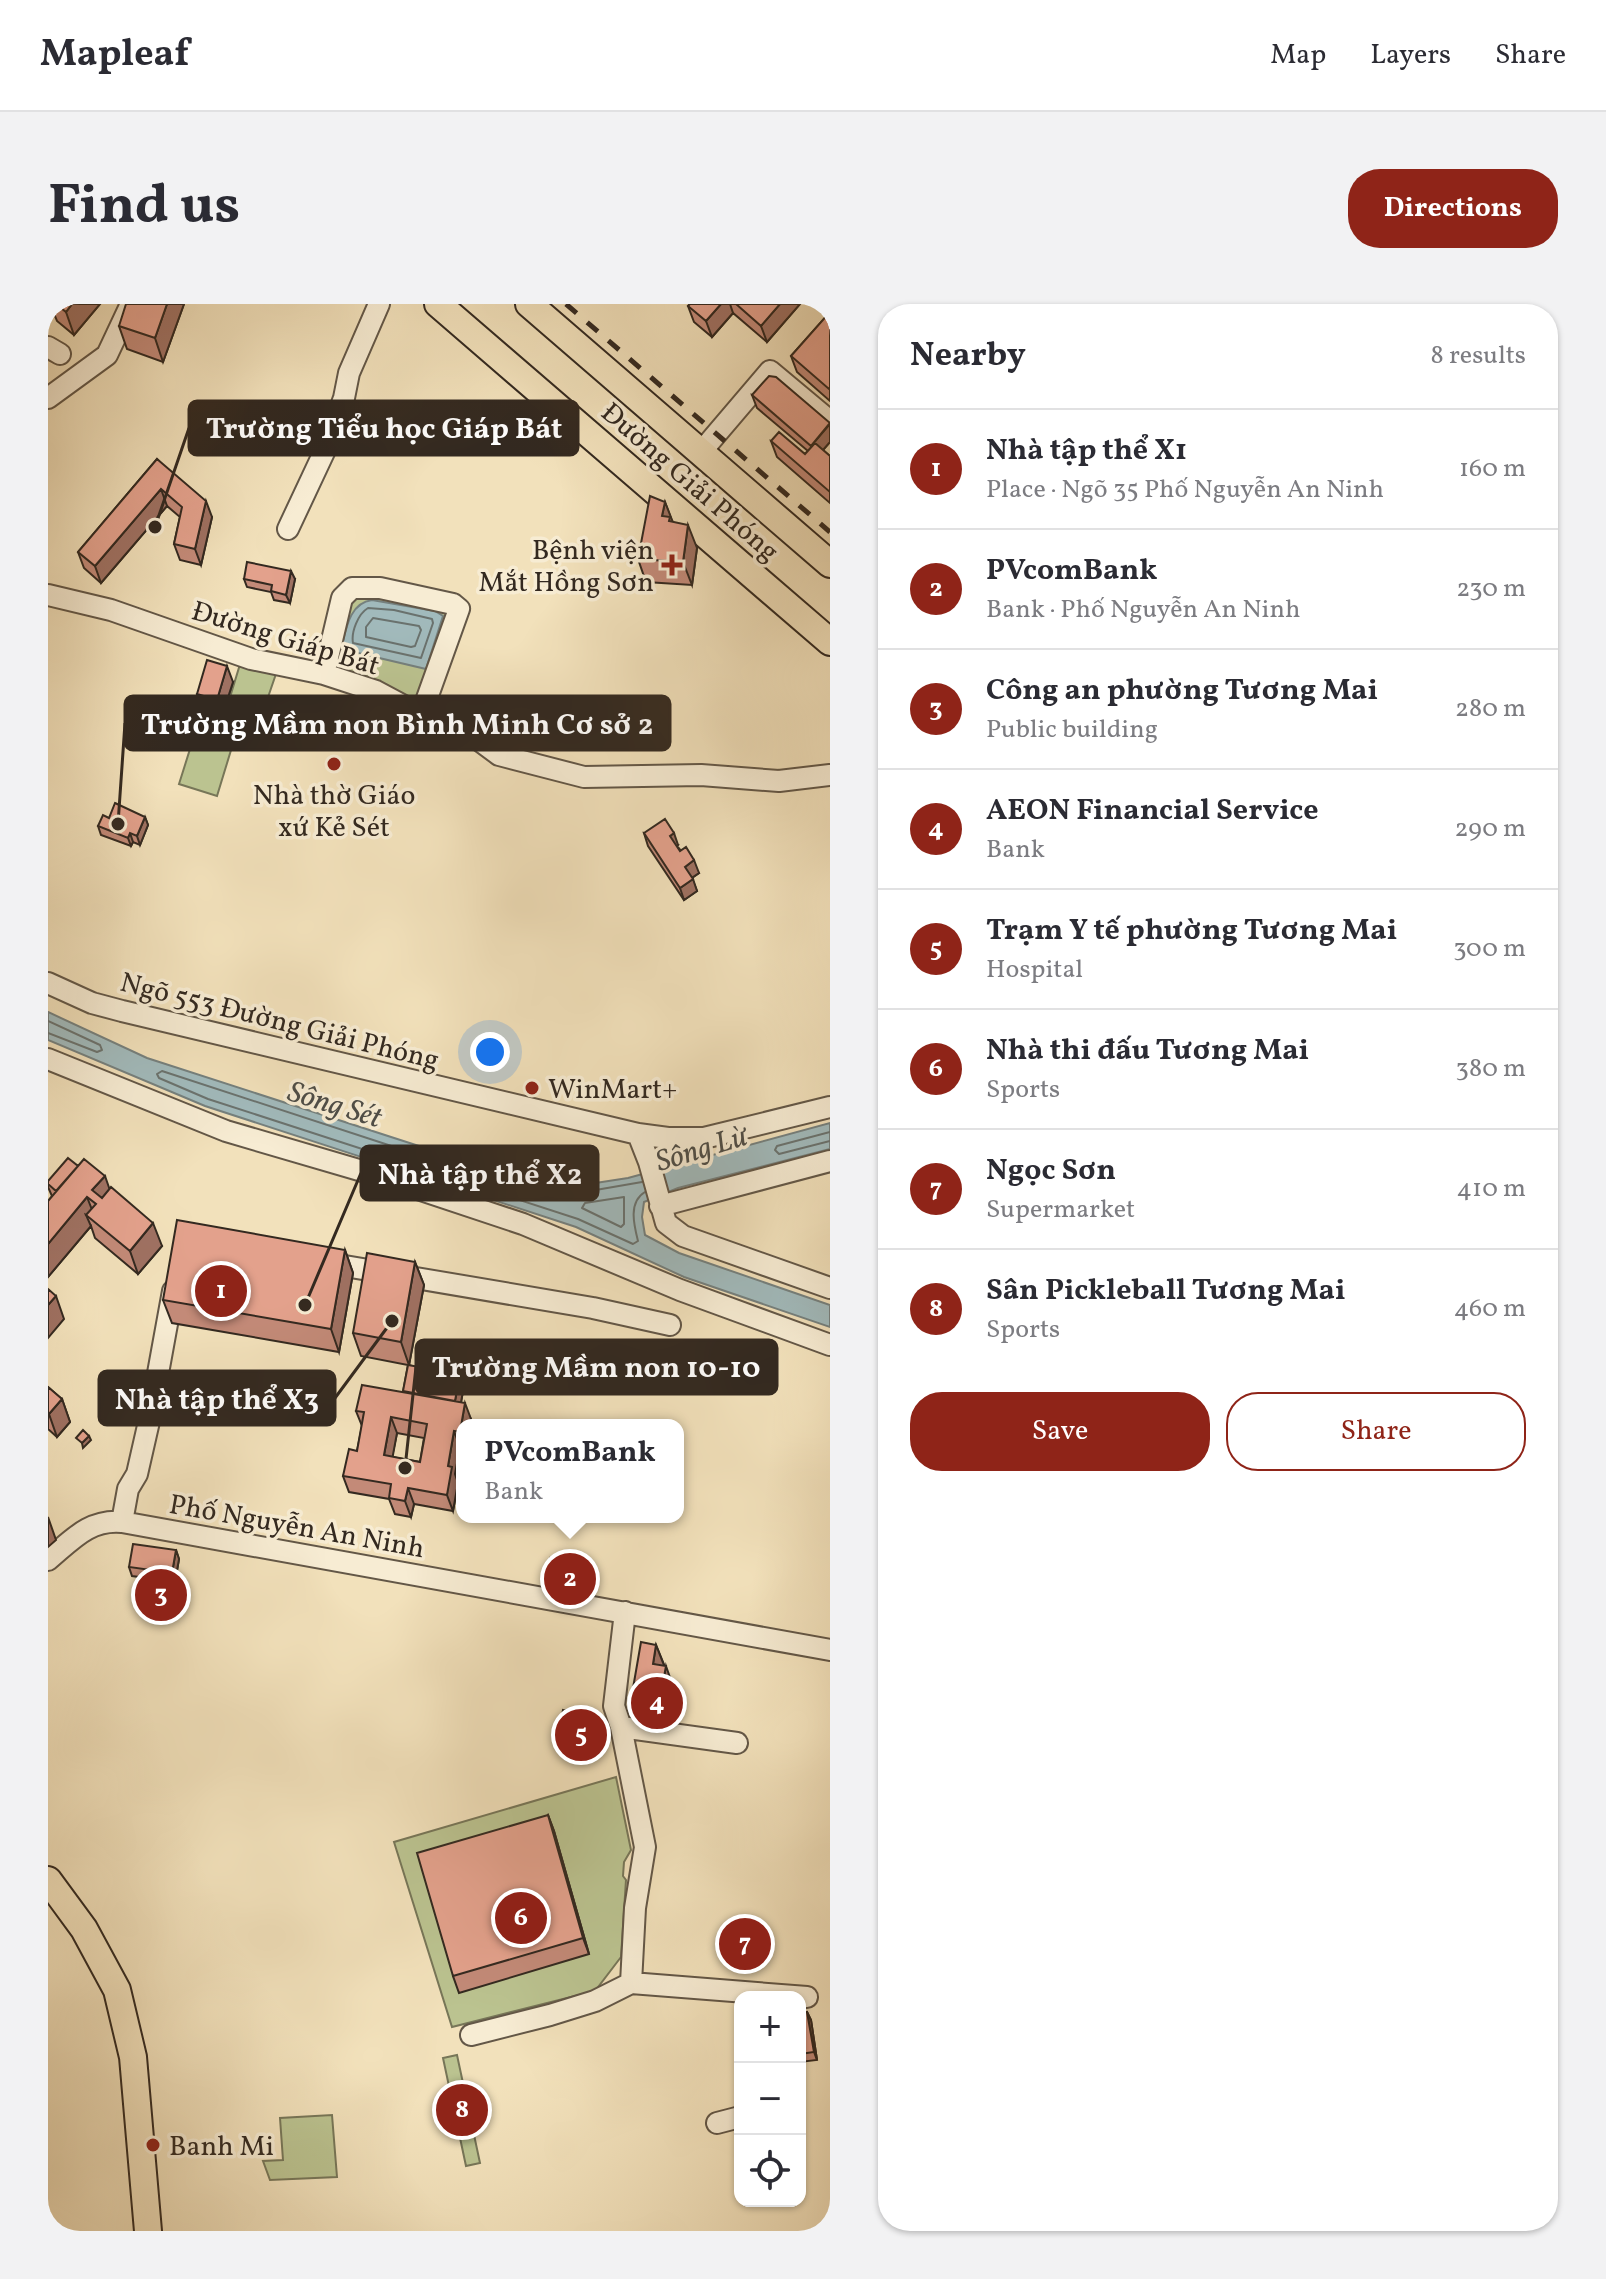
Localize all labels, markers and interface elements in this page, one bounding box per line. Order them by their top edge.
text: Mapleaf [40,29,189,82]
text: Map [1270,36,1326,75]
text: Layers [1370,36,1451,75]
text: Share [1495,36,1566,75]
text: Find us [48,169,240,247]
button: Directions [1348,169,1558,248]
text: Nearby [910,333,1026,380]
text: 8 results [1431,338,1526,374]
street label: Đường Giải Phóng [592,394,787,571]
callout: Trường Tiểu học Giáp Bát [189,401,578,455]
text: Trường Tiểu học Giáp Bát [206,409,562,451]
text: Nhà tập thể X1 [986,430,1187,472]
text: 1 [931,451,941,487]
text: 160 m [1459,451,1526,487]
text: Place · Ngõ 35 Phố Nguyễn An Ninh [986,472,1384,508]
place label: Bệnh viện Mắt Hồng Sơn [478,532,654,603]
text: PVcomBank [986,550,1157,592]
marker: Bệnh viện Mắt Hồng Sơn [661,554,683,576]
text: 2 [929,571,943,607]
text: 230 m [1456,571,1526,607]
street label: Đường Giáp Bát [187,592,384,686]
text: Bank · Phố Nguyễn An Ninh [986,592,1300,628]
text: Công an phường Tương Mai [986,670,1378,712]
text: 3 [929,691,943,727]
text: 280 m [1455,691,1526,727]
callout: Trường Mầm non Bình Minh Cơ sở 2 [125,696,670,750]
text: Trường Mầm non Bình Minh Cơ sở 2 [141,705,653,747]
text: Public building [986,712,1158,748]
marker: Nhà thờ Giáo xứ Kẻ Sét [325,755,343,773]
place label: Nhà thờ Giáo xứ Kẻ Sét [253,777,415,848]
text: AEON Financial Service [986,790,1319,832]
text: 4 [928,811,944,847]
text: 290 m [1454,811,1526,847]
text: Bank [986,832,1045,868]
text: Trạm Y tế phường Tương Mai [986,910,1397,952]
text: 5 [930,931,942,967]
text: 300 m [1453,931,1526,967]
text: Hospital [986,952,1083,988]
street label: Ngõ 553 Đường Giải Phóng [116,964,443,1081]
text: Nhà thi đấu Tương Mai [986,1030,1309,1072]
your location [470,1032,510,1072]
text: 6 [929,1051,943,1087]
text: 380 m [1456,1051,1526,1087]
place label: WinMart+ [548,1071,677,1110]
water label: Sông Sét [282,1072,388,1140]
text: Sports [986,1072,1060,1108]
marker: WinMart+ [523,1079,541,1097]
water label: Sông Lừ [651,1115,755,1184]
callout: Nhà tập thể X2 [361,1146,598,1200]
text: Ngọc Sơn [986,1150,1116,1192]
text: Nhà tập thể X2 [378,1155,582,1197]
text: 7 [930,1171,942,1207]
text: 410 m [1457,1171,1526,1207]
text: Supermarket [986,1192,1135,1228]
pin: 1 [195,1261,247,1321]
text: Sân Pickleball Tương Mai [986,1270,1346,1312]
text: 8 [929,1291,943,1327]
text: 460 m [1454,1291,1526,1327]
text: Sports [986,1312,1060,1348]
callout: Trường Mầm non 10-10 [416,1340,777,1394]
text: Trường Mầm non 10-10 [432,1348,760,1390]
callout: Nhà tập thể X3 [99,1371,335,1425]
text: Nhà tập thể X3 [115,1380,319,1422]
button: Save [910,1392,1210,1471]
button: Share [1226,1392,1526,1471]
popup [456,1419,684,1523]
text: PVcomBank [484,1432,656,1474]
text: Bank [484,1474,543,1510]
street label: Phố Nguyễn An Ninh [166,1486,427,1569]
pin: 2 [544,1549,596,1609]
pin: 3 [135,1565,187,1625]
pin: 4 [631,1673,683,1733]
pin: 5 [555,1705,607,1765]
pin: 6 [495,1888,547,1948]
pin: 7 [719,1914,771,1974]
map controls [734,1991,806,2207]
button: + [734,1991,806,2063]
button: − [734,2063,806,2135]
pin: 8 [436,2080,488,2140]
place label: Banh Mi [169,2128,274,2167]
button: locate [734,2135,806,2207]
marker: Banh Mi [144,2136,162,2154]

